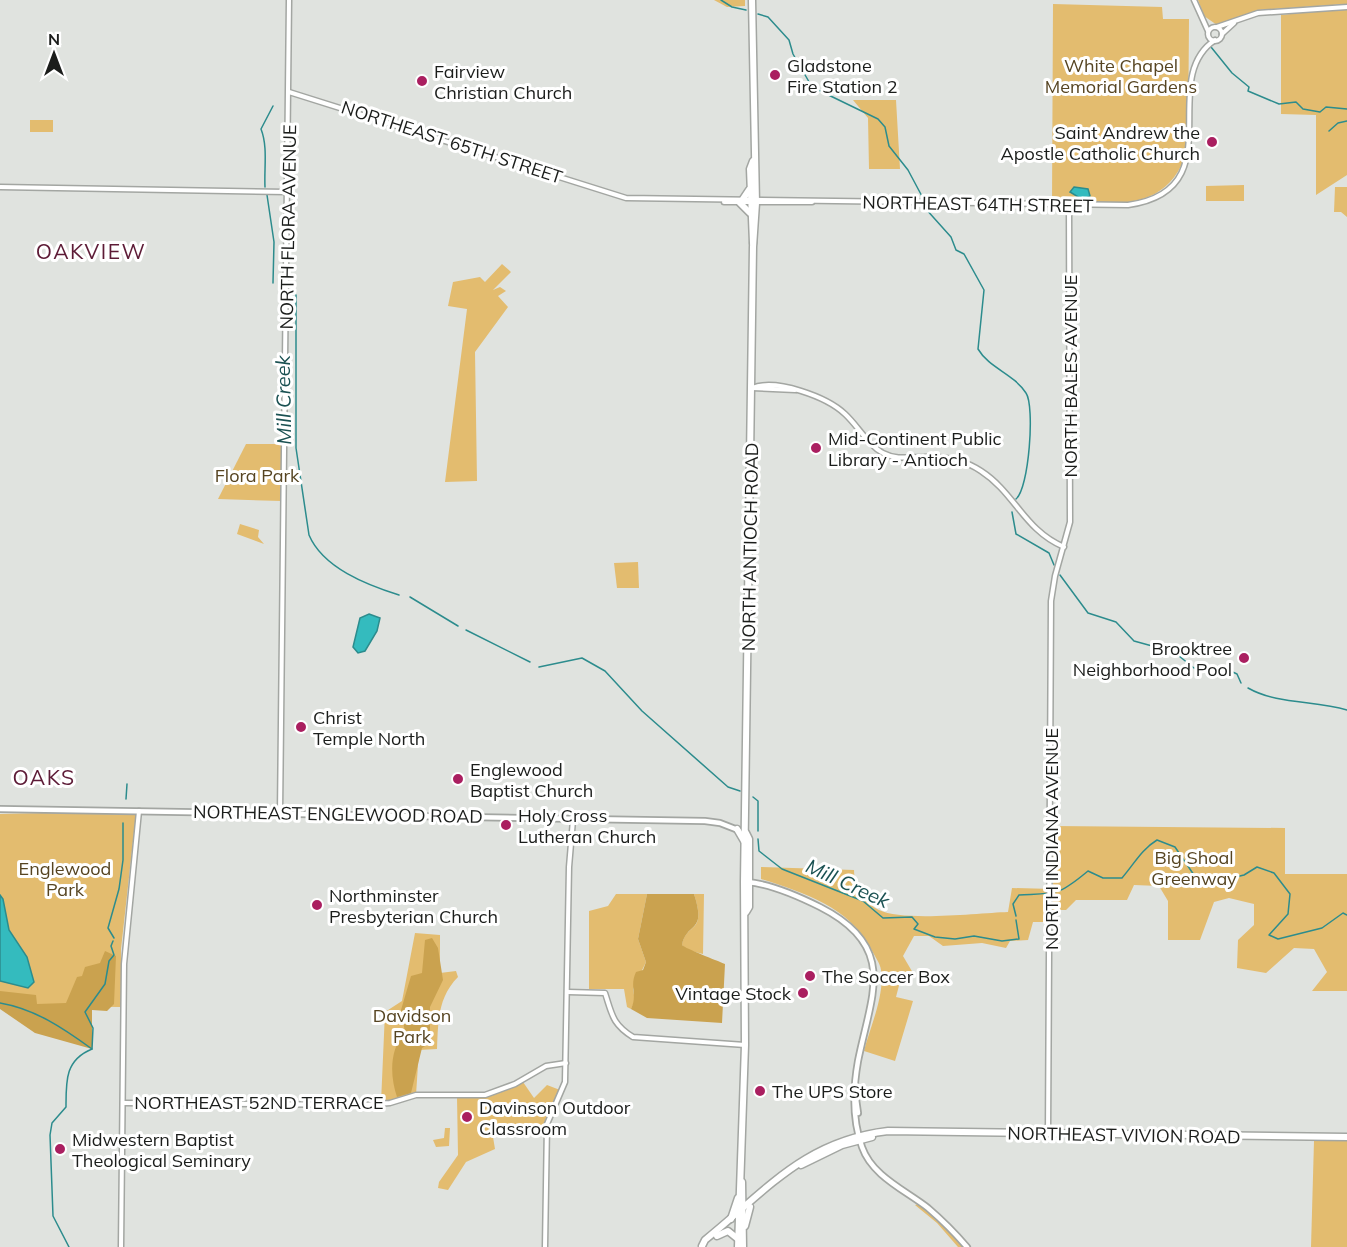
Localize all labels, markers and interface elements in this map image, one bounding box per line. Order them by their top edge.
north arrow [24,24,84,84]
text: N [48,29,60,49]
place label: Gladstone Fire Station 2 [787,54,898,98]
park label: White Chapel Memorial Gardens [1045,54,1197,98]
place label: Fairview Christian Church [434,60,572,104]
marker: Gladstone Fire Station 2 [768,68,782,82]
marker: Fairview Christian Church [415,74,429,88]
street label: NORTHEAST 65TH STREET [339,95,566,189]
place label: Saint Andrew the Apostle Catholic Church [1001,121,1200,165]
street label: NORTH FLORA AVENUE [275,124,301,330]
marker: Saint Andrew the Apostle Catholic Church [1205,135,1219,149]
street label: NORTHEAST 64TH STREET [862,190,1094,218]
district label: OAKVIEW [36,238,146,264]
street label: NORTH BALES AVENUE [1059,275,1082,477]
water label: Mill Creek [270,354,296,445]
place label: Mid-Continent Public Library - Antioch [828,427,1002,471]
marker: Mid-Continent Public Library - Antioch [809,441,823,455]
street label: NORTH ANTIOCH ROAD [737,443,763,651]
park label: Flora Park [215,464,300,487]
place label: Brooktree Neighborhood Pool [1073,637,1232,681]
marker: Brooktree Neighborhood Pool [1237,651,1251,665]
place label: Christ Temple North [313,706,425,750]
marker: Christ Temple North [294,720,308,734]
street label: NORTH INDIANA AVENUE [1040,728,1063,950]
place label: Englewood Baptist Church [470,758,593,802]
district label: OAKS [12,764,76,790]
marker: Englewood Baptist Church [451,772,465,786]
street label: NORTHEAST ENGLEWOOD ROAD [193,800,483,828]
place label: Holy Cross Lutheran Church [518,804,656,848]
marker: Holy Cross Lutheran Church [499,818,513,832]
park label: Big Shoal Greenway [1151,846,1237,890]
water label: Mill Creek [802,853,894,914]
park label: Englewood Park [19,857,111,901]
place label: Northminster Presbyterian Church [329,884,498,928]
marker: Northminster Presbyterian Church [310,898,324,912]
place label: The Soccer Box [822,965,950,988]
marker: The Soccer Box [803,969,817,983]
place label: Vintage Stock [675,982,792,1005]
marker: Vintage Stock [796,986,810,1000]
park label: Davidson Park [373,1004,451,1048]
place label: The UPS Store [772,1080,893,1103]
marker: The UPS Store [753,1084,767,1098]
street label: NORTHEAST 52ND TERRACE [134,1091,384,1114]
place label: Davinson Outdoor Classroom [479,1096,631,1140]
marker: Davinson Outdoor Classroom [460,1110,474,1124]
street label: NORTHEAST VIVION ROAD [1007,1121,1241,1149]
place label: Midwestern Baptist Theological Seminary [72,1128,251,1172]
marker: Midwestern Baptist Theological Seminary [53,1142,67,1156]

